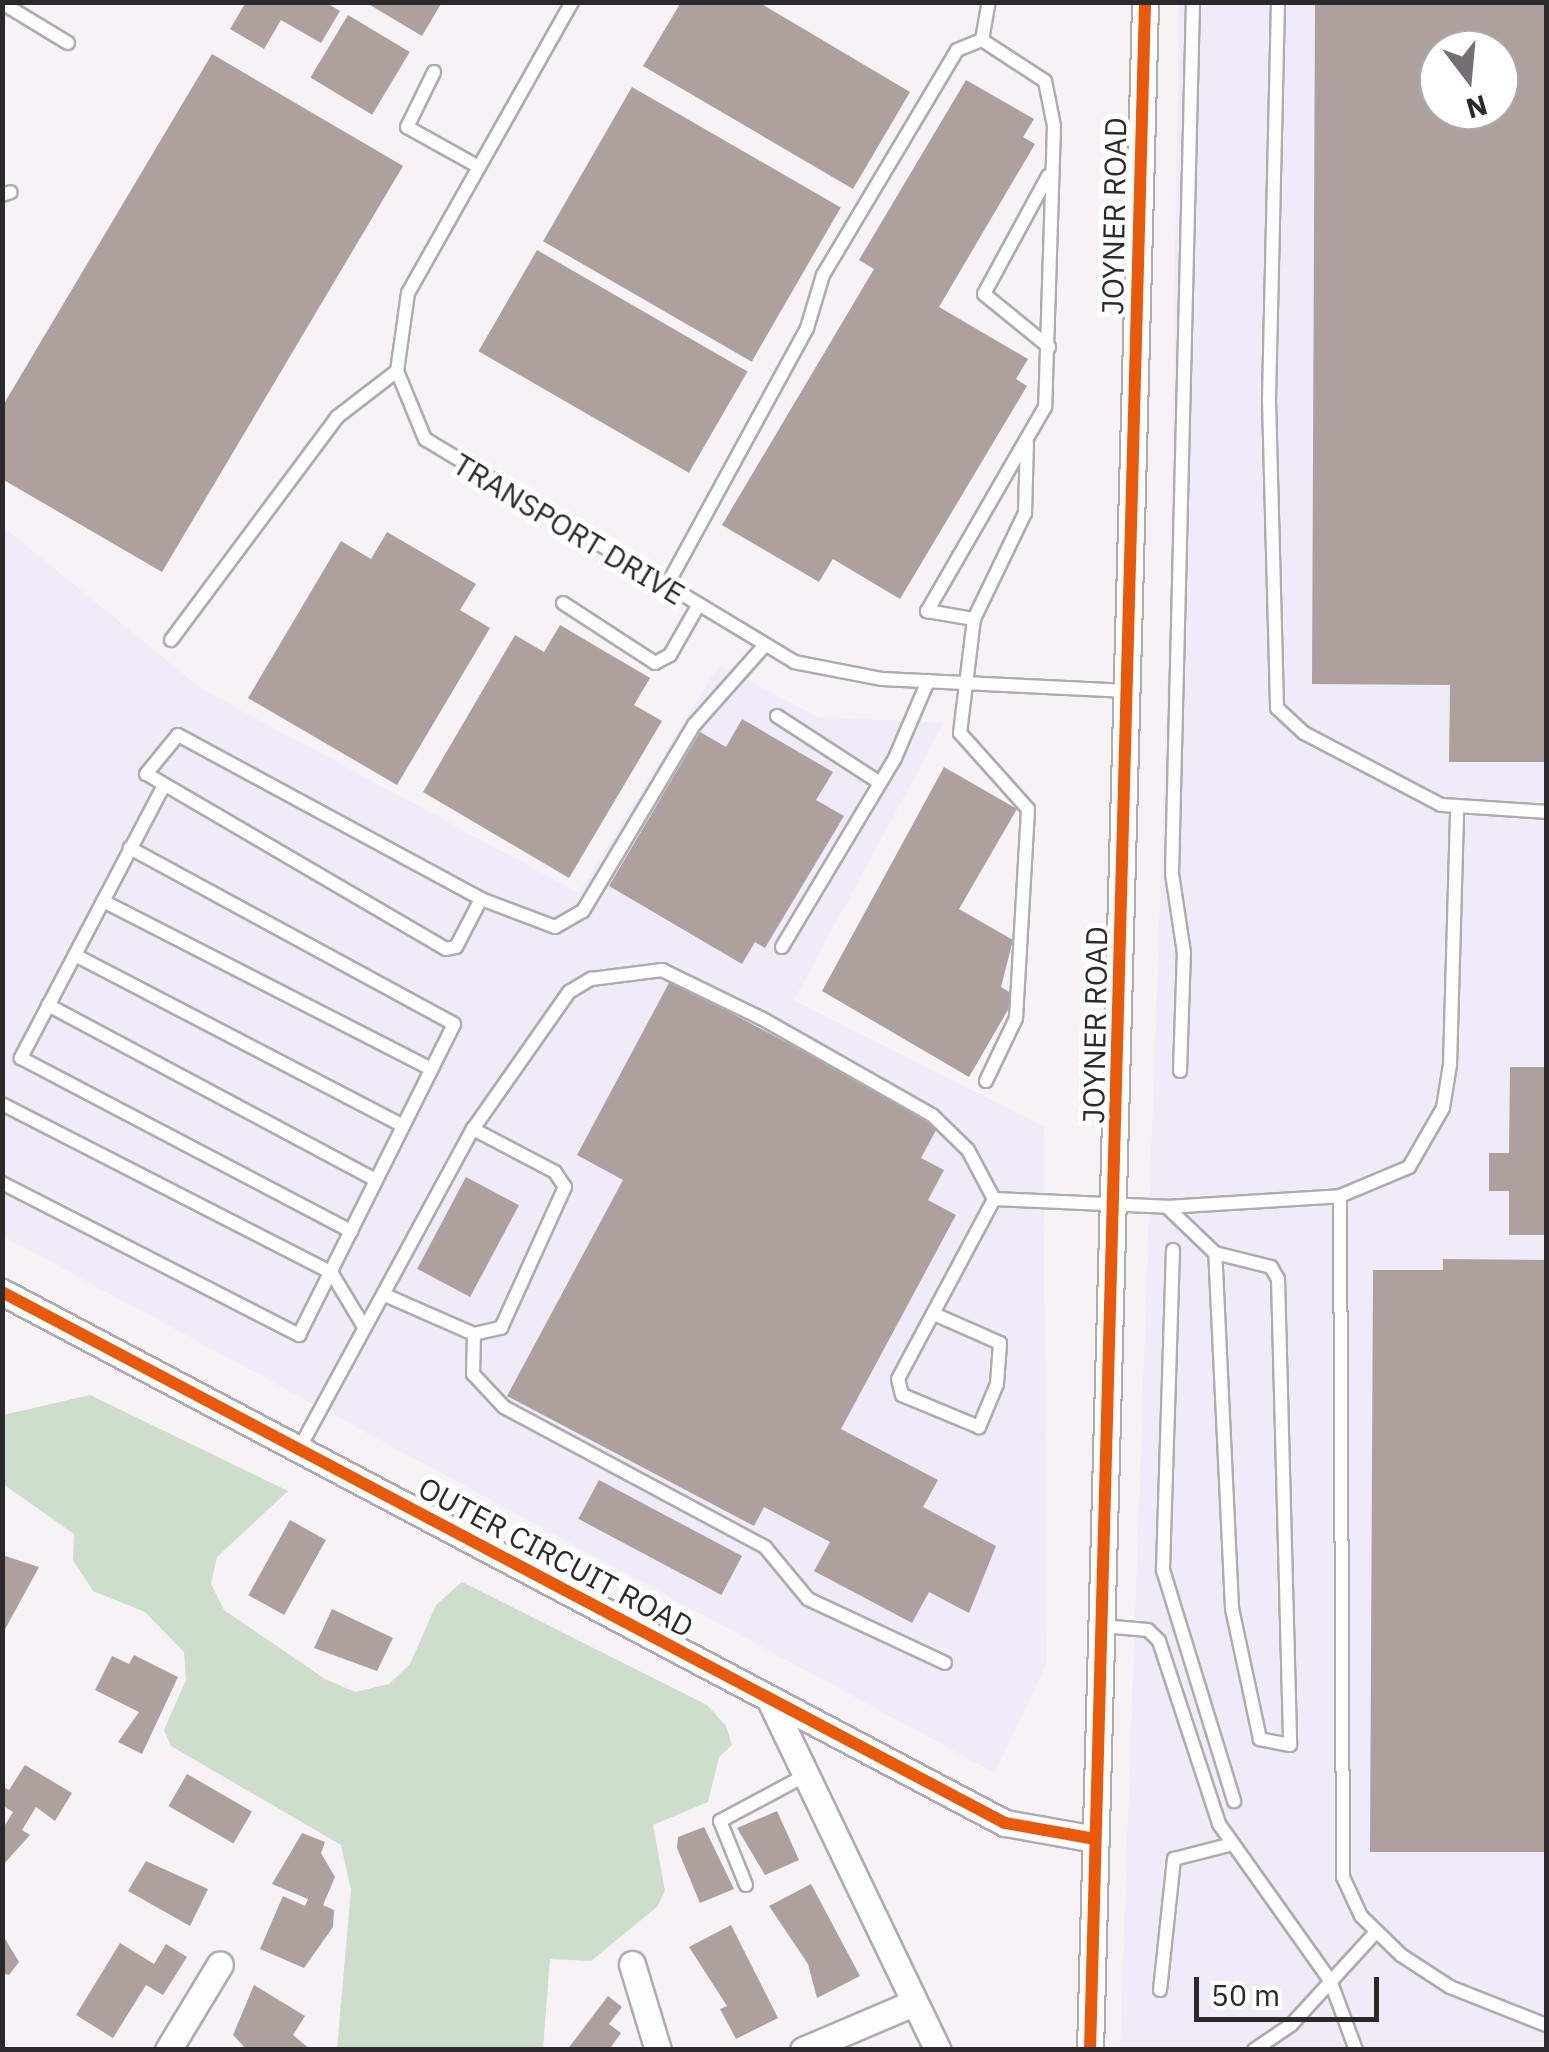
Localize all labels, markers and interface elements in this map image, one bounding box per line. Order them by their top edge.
north arrow [1419,30,1519,130]
text: N [1462,87,1492,128]
street label: JOYNER ROAD [1094,117,1134,315]
street label: TRANSPORT DRIVE [447,446,691,612]
street label: JOYNER ROAD [1075,926,1115,1124]
street label: OUTER CIRCUIT ROAD [412,1469,700,1645]
scale bar [1199,1957,1384,2019]
text: 50 m [1211,1975,1280,2014]

